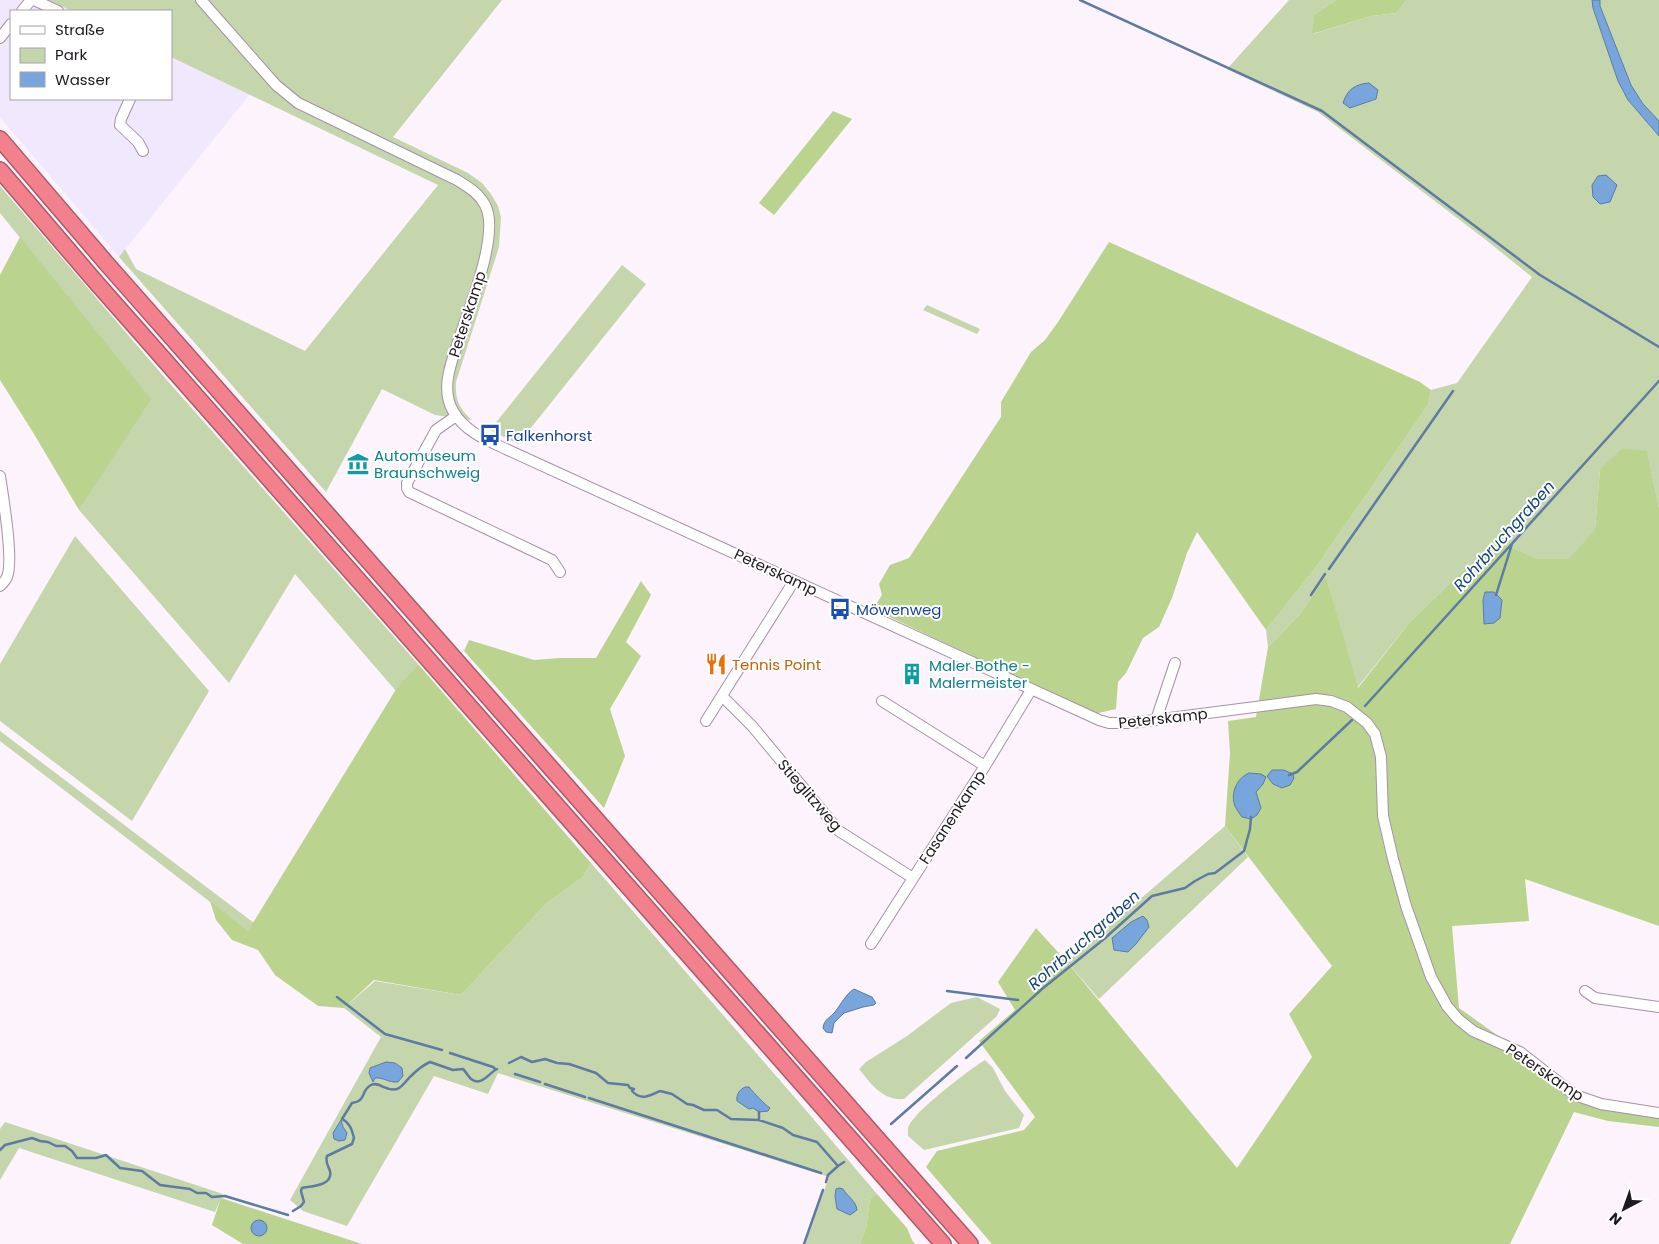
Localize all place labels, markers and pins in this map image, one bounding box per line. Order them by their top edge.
bus stop icon: Falkenhorst [477,422,503,448]
place label: Falkenhorst [506,425,592,446]
place label: Automuseum Braunschweig [374,445,480,483]
museum icon: Automuseum Braunschweig [345,451,371,477]
bus stop icon: Möwenweg [827,596,853,622]
place label: Möwenweg [856,599,941,620]
restaurant icon: Tennis Point [703,651,729,677]
place label: Tennis Point [732,654,821,675]
place label: Maler Bothe - Malermeister [929,655,1030,693]
building icon: Maler Bothe - Malermeister [899,661,925,687]

